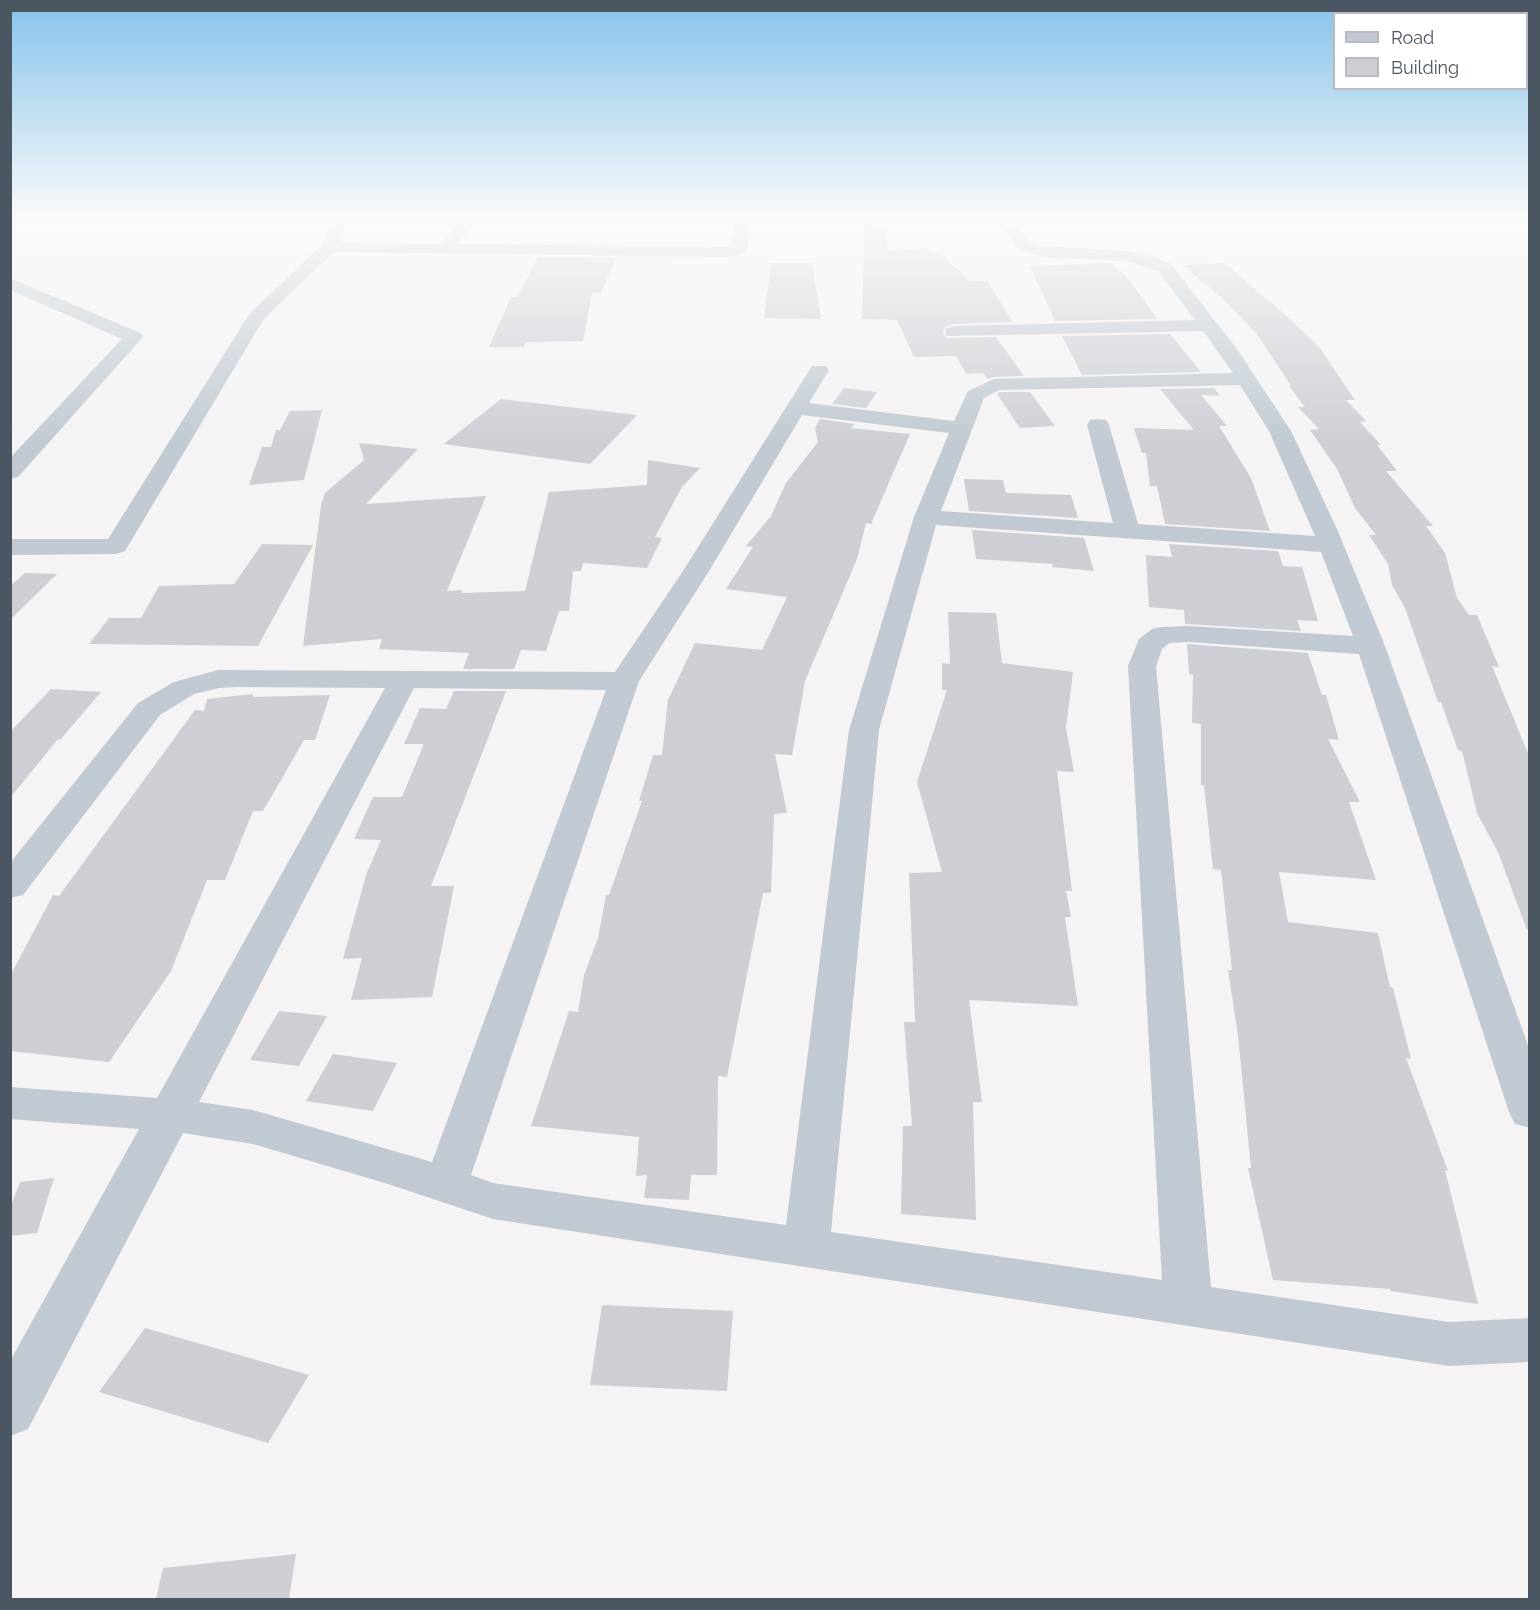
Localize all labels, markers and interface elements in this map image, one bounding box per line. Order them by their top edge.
legend [1333,12,1528,90]
text: Road [1391,27,1434,48]
text: Building [1391,57,1459,78]

